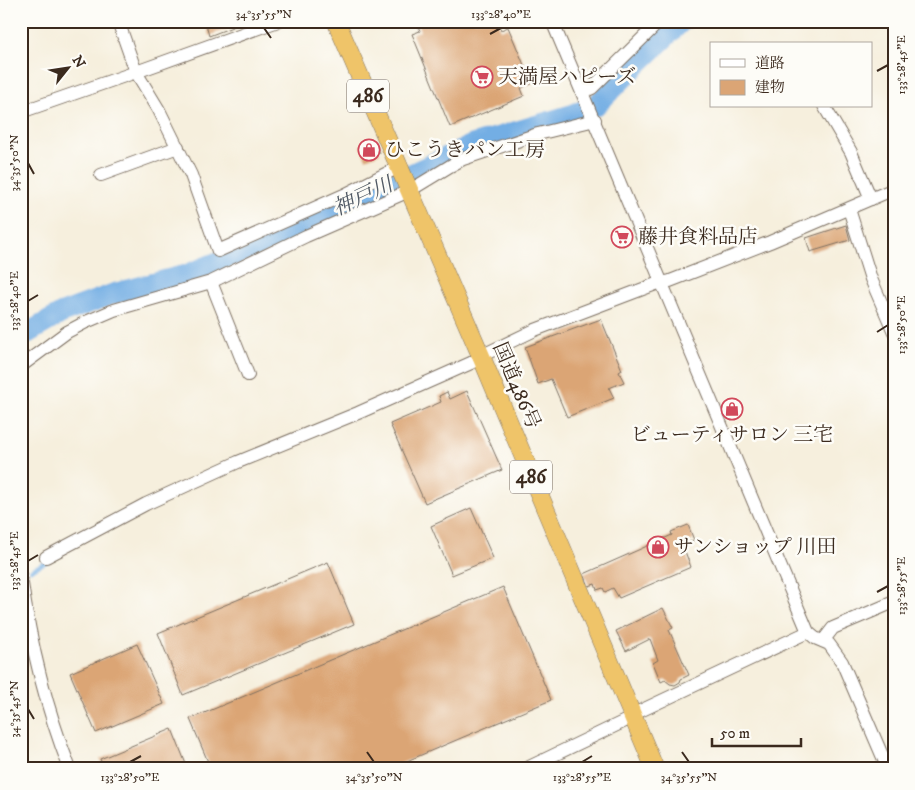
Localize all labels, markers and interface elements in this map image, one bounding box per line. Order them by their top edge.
text: 34°35'55"N [236,7,292,22]
text: 133°28'40"E [471,7,531,22]
text: 133°28'45"E [894,35,909,95]
north arrow [42,42,92,92]
legend [710,42,872,108]
text: N [68,53,89,72]
text: 道路 [755,54,785,73]
supermarket icon: 天満屋ハピーズ [470,65,494,89]
place label: 天満屋ハピーズ [498,65,636,90]
text: 建物 [755,78,785,97]
road number: 486 [347,80,389,112]
text: 34°35'50"N [7,134,22,191]
shop icon: ひこうきパン工房 [357,138,381,162]
place label: ひこうきパン工房 [385,138,545,163]
water label: 神戸川 [329,171,399,222]
supermarket icon: 藤井食料品店 [610,225,634,249]
place label: 藤井食料品店 [638,225,758,250]
text: 133°28'40"E [7,271,22,331]
text: 133°28'50"E [894,295,909,355]
street label: 国道486号 [487,339,545,433]
shop icon: ビューティサロン 三宅 [720,397,744,421]
place label: ビューティサロン 三宅 [631,423,833,448]
road number: 486 [510,461,552,494]
text: 133°28'45"E [7,531,22,591]
shop icon: サンショップ 川田 [646,535,670,559]
place label: サンショップ 川田 [674,535,836,560]
text: 133°28'55"E [894,556,909,615]
text: 34°35'45"N [7,680,22,738]
scale bar [712,715,801,747]
text: 50 m [720,724,750,743]
text: 133°28'50"E [100,770,160,785]
text: 34°35'50"N [346,770,403,785]
text: 133°28'55"E [553,770,612,785]
text: 34°35'55"N [661,770,717,785]

